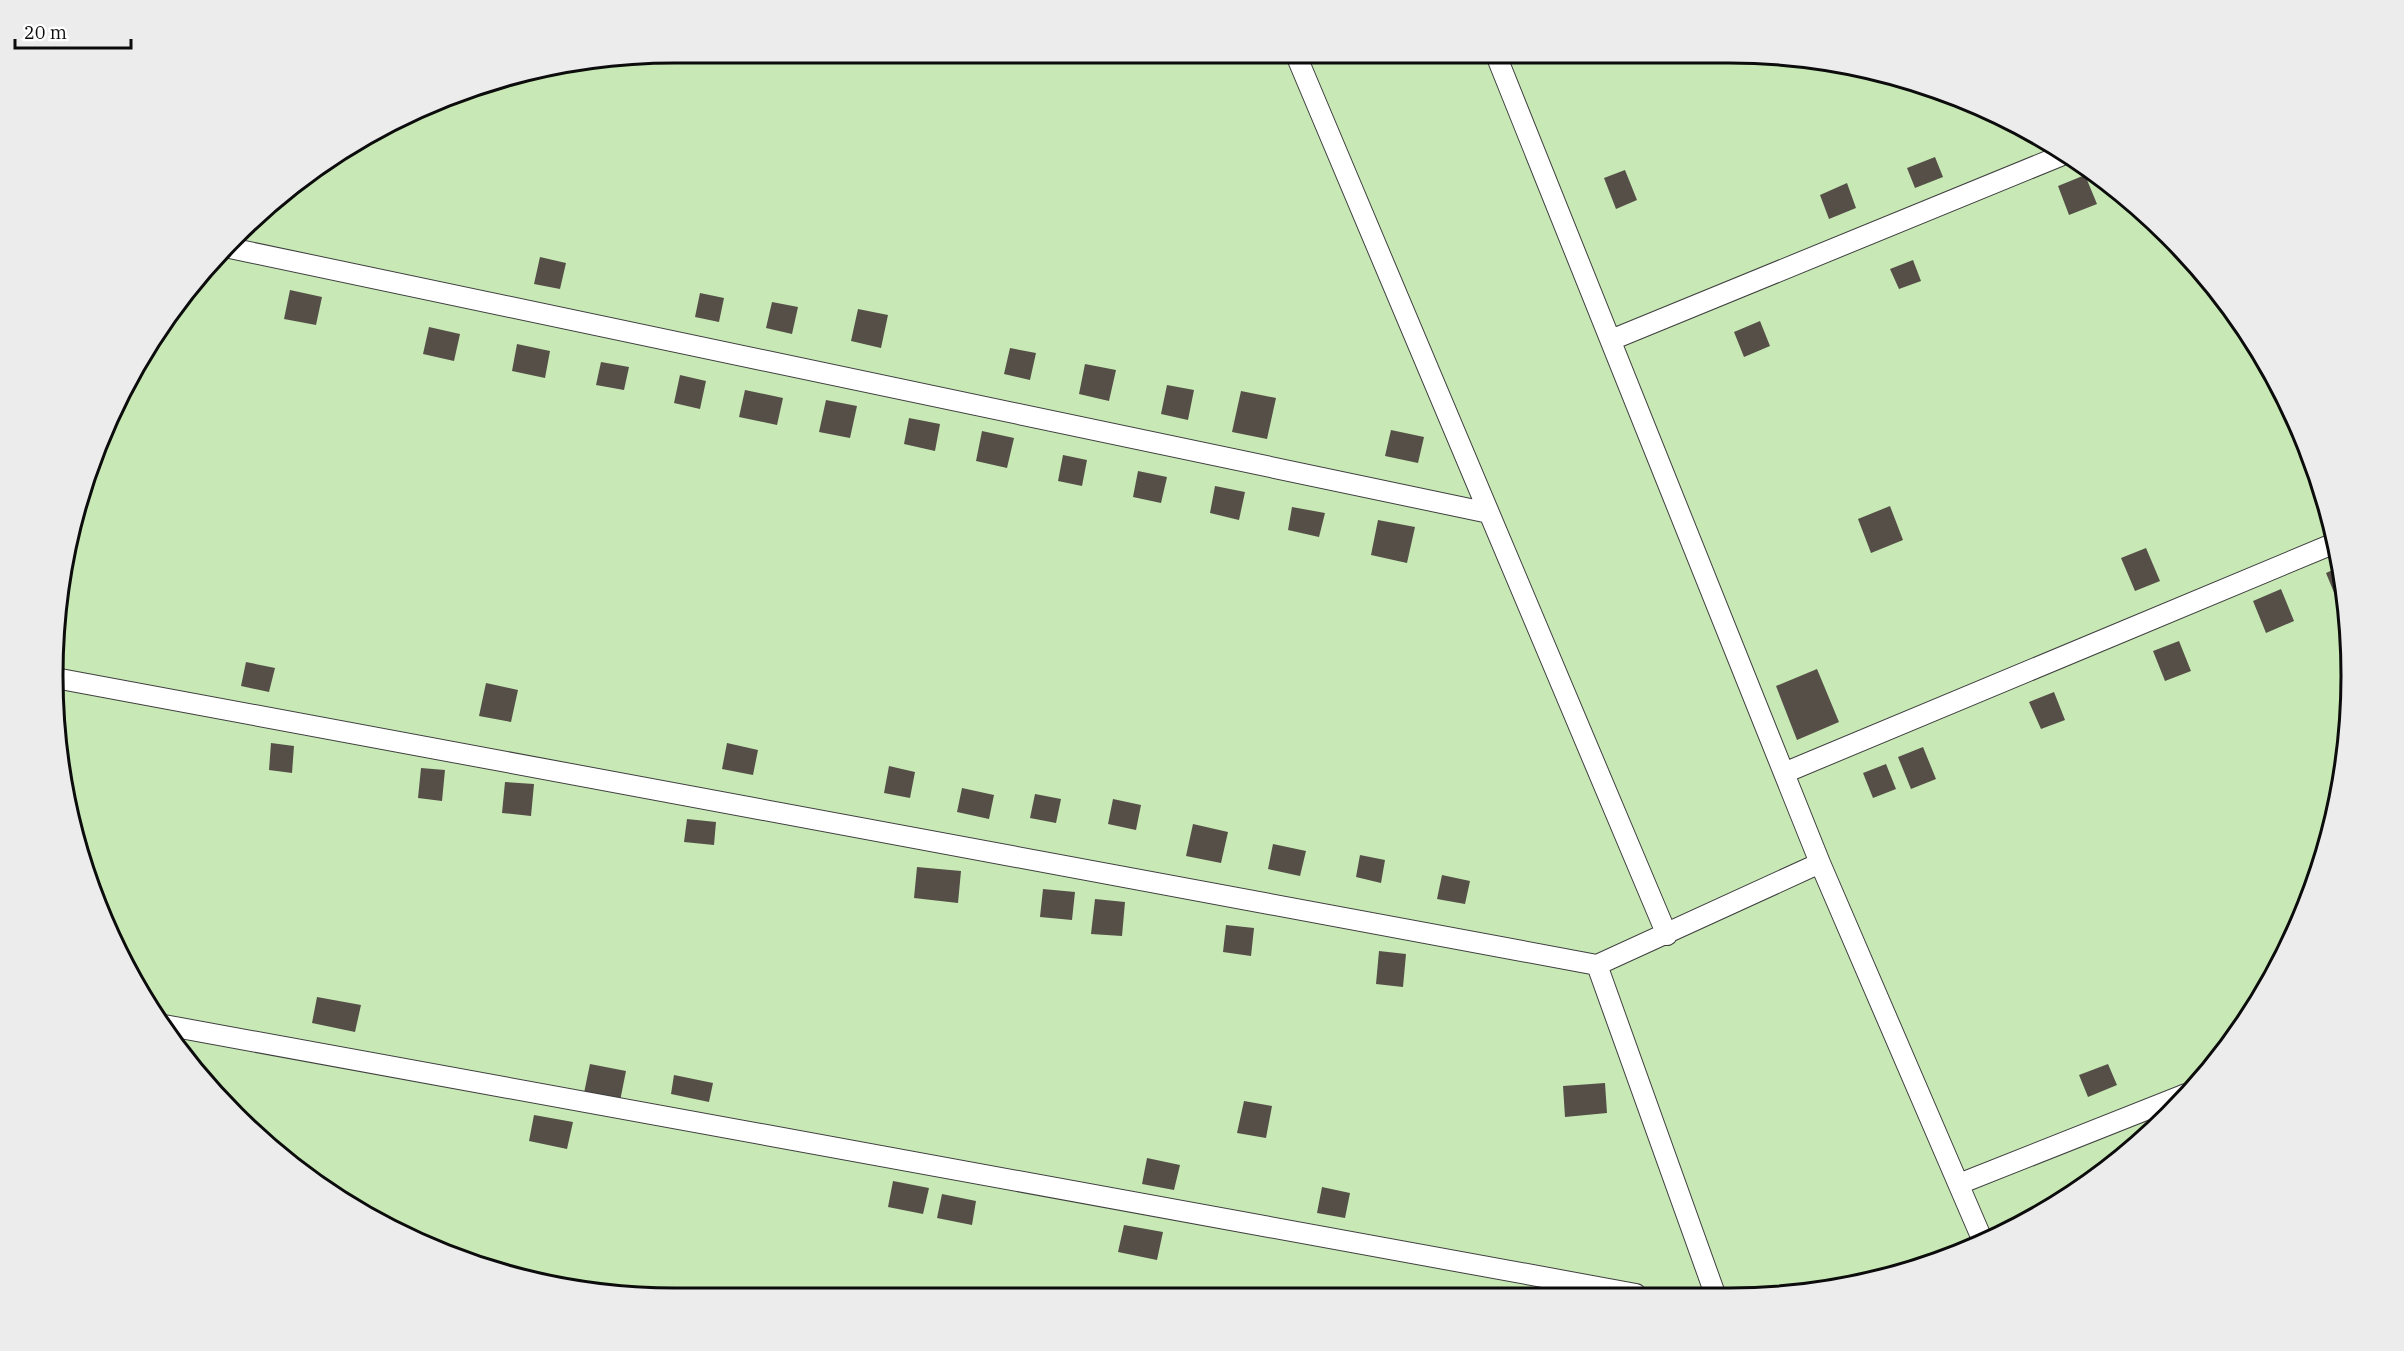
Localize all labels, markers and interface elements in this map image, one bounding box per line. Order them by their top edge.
scale bar [15,12,130,50]
text: 20 m [24,21,67,44]

